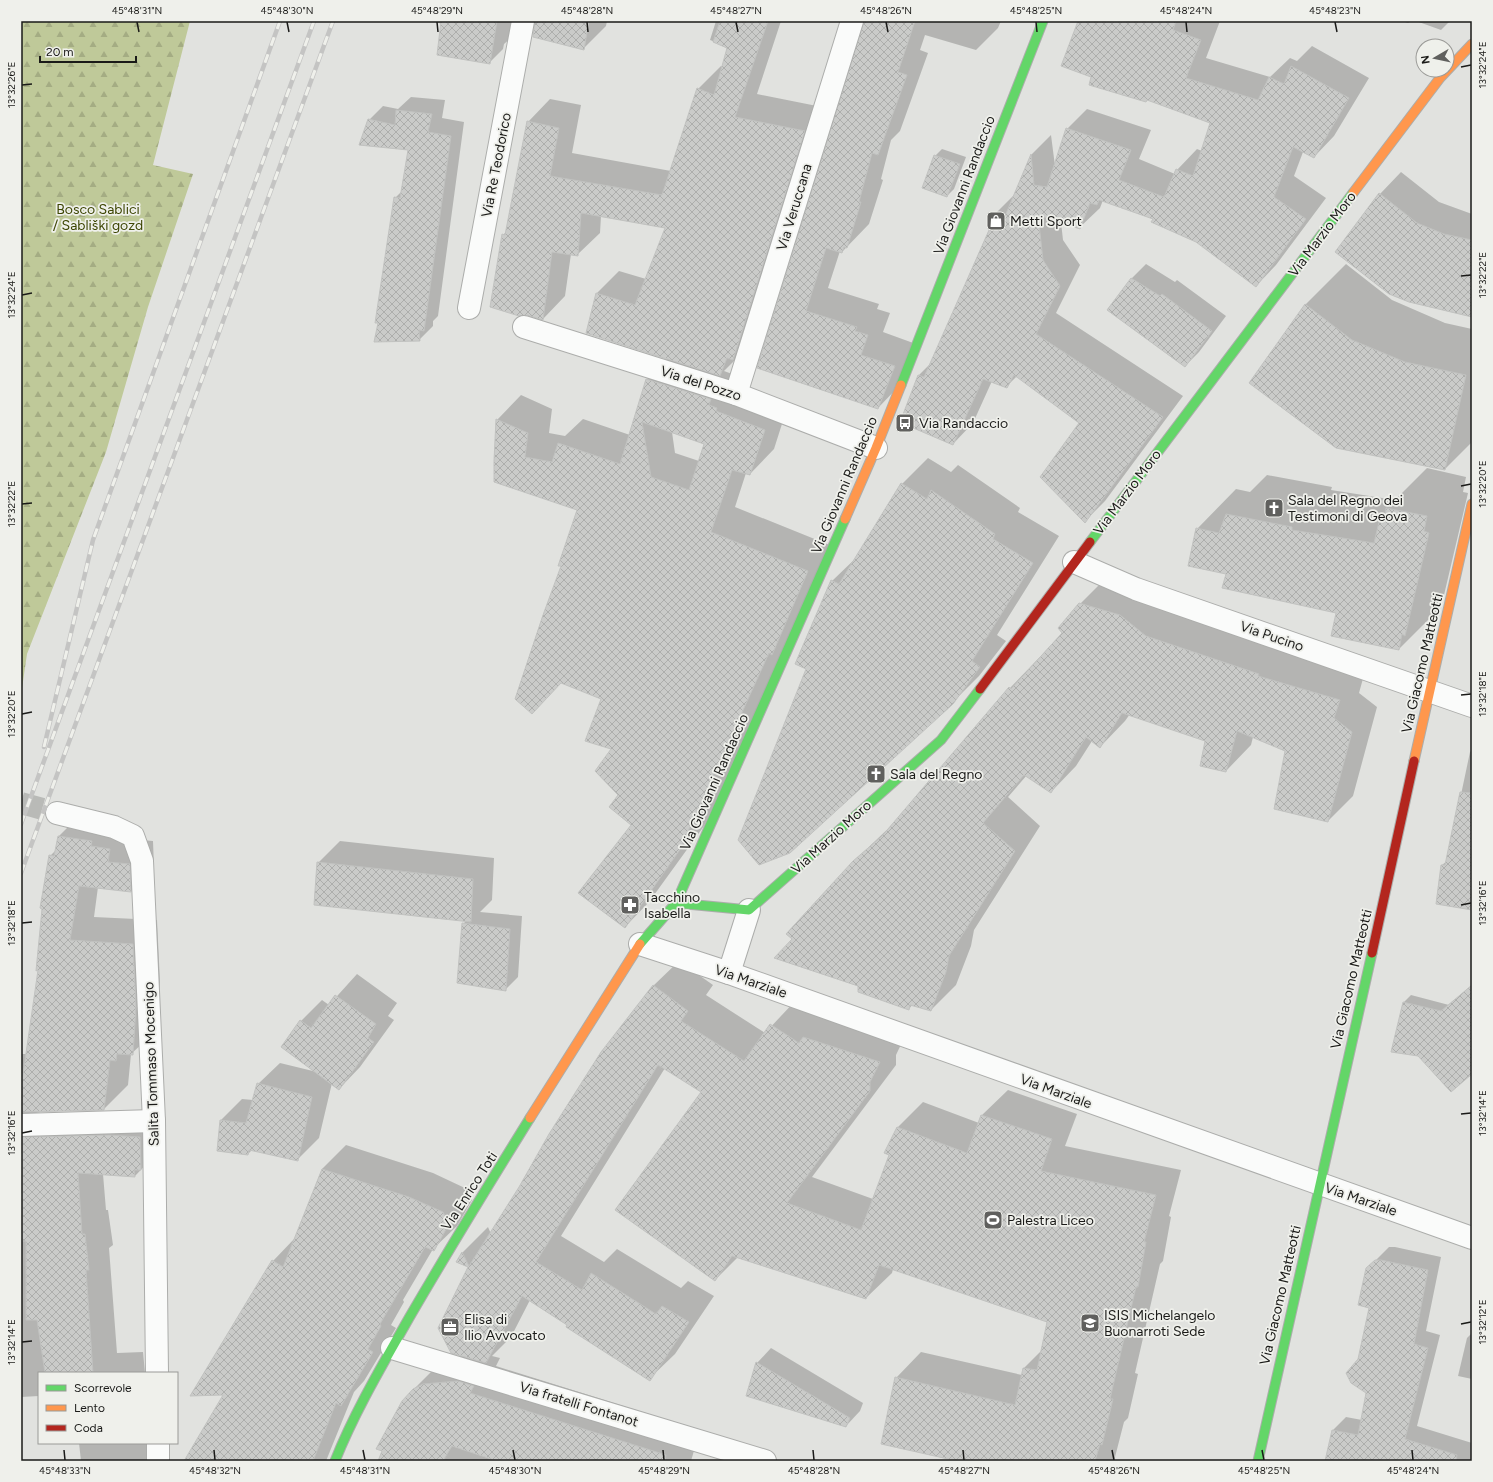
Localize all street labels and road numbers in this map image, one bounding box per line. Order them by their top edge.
street label: Via Re Teodorico [478,111,515,219]
street label: Via Giovanni Randaccio [930,113,999,257]
street label: Via Veruccana [773,162,816,253]
street label: Via Marzio Moro [1285,189,1360,280]
street label: Via del Pozzo [658,362,743,405]
street label: Via Giovanni Randaccio [808,414,881,556]
street label: Via Marzio Moro [1090,447,1165,538]
street label: Via Giacomo Matteotti [1398,592,1447,735]
street label: Via Pucino [1238,618,1306,655]
street label: Via Giovanni Randaccio [677,711,752,853]
street label: Via Marzio Moro [788,797,875,878]
street label: Via Giacomo Matteotti [1327,908,1376,1051]
street label: Via Marziale [712,961,790,1002]
street label: Salita Tommaso Mocenigo [140,981,163,1147]
street label: Via Marziale [1018,1071,1094,1112]
street label: Via Enrico Toti [438,1149,501,1234]
street label: Via Marziale [1322,1179,1400,1220]
street label: Via Giacomo Matteotti [1256,1224,1305,1367]
street label: Via fratelli Fontanot [517,1378,640,1431]

